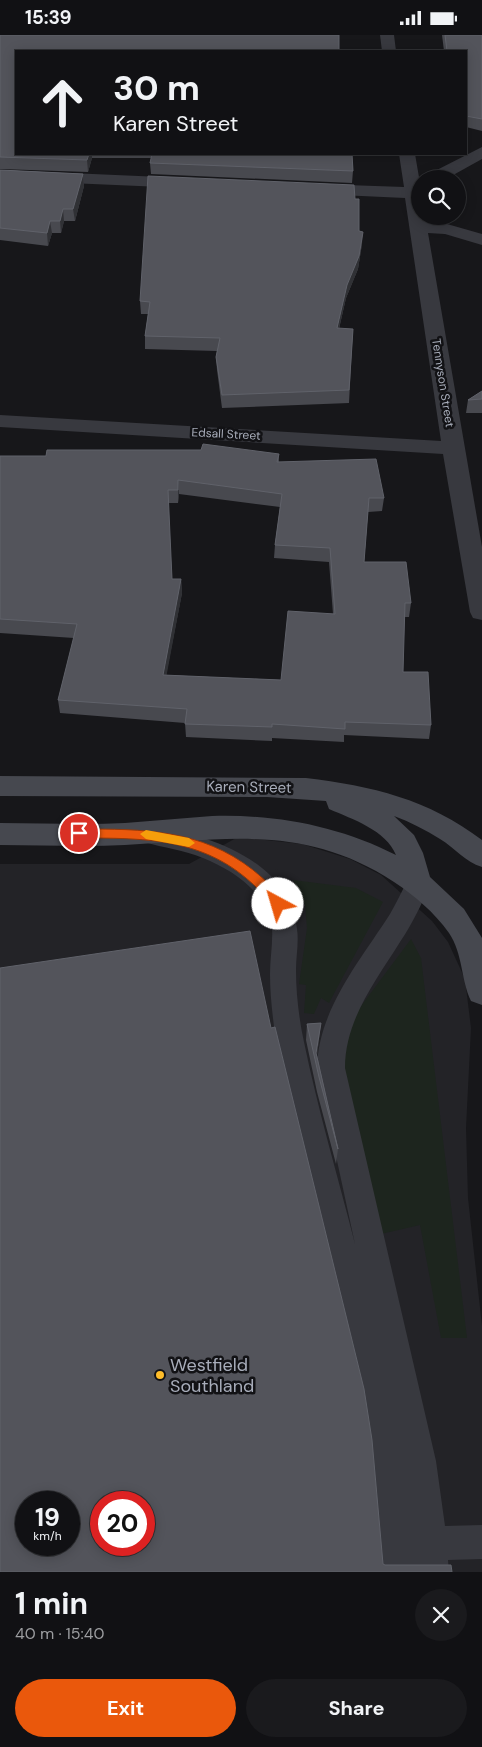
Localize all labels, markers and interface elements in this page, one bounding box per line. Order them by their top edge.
text: 15:39 [25,5,72,30]
text: 30 m [113,65,200,111]
icon: ahead [30,70,95,135]
text: Karen Street [113,109,238,138]
map controls [411,170,466,225]
button: search [411,170,466,225]
street label: Tennyson Street [428,337,458,429]
street label: Edsall Street [191,424,261,444]
street label: Karen Street [206,776,292,798]
pin [58,812,100,854]
icon: arrive [65,819,93,847]
position arrow [251,877,303,929]
place label: Westfield Southland [170,1353,254,1398]
marker: Westfield Southland [154,1369,166,1381]
speed limit sign: 20 [90,1491,155,1556]
text: 19 [35,1501,60,1534]
text: km/h [33,1528,62,1544]
text: 1 min [15,1584,88,1623]
button: close [415,1589,467,1641]
text: 40 m · 15:40 [15,1623,105,1644]
button: Exit [15,1679,236,1737]
button: Share [246,1679,467,1737]

